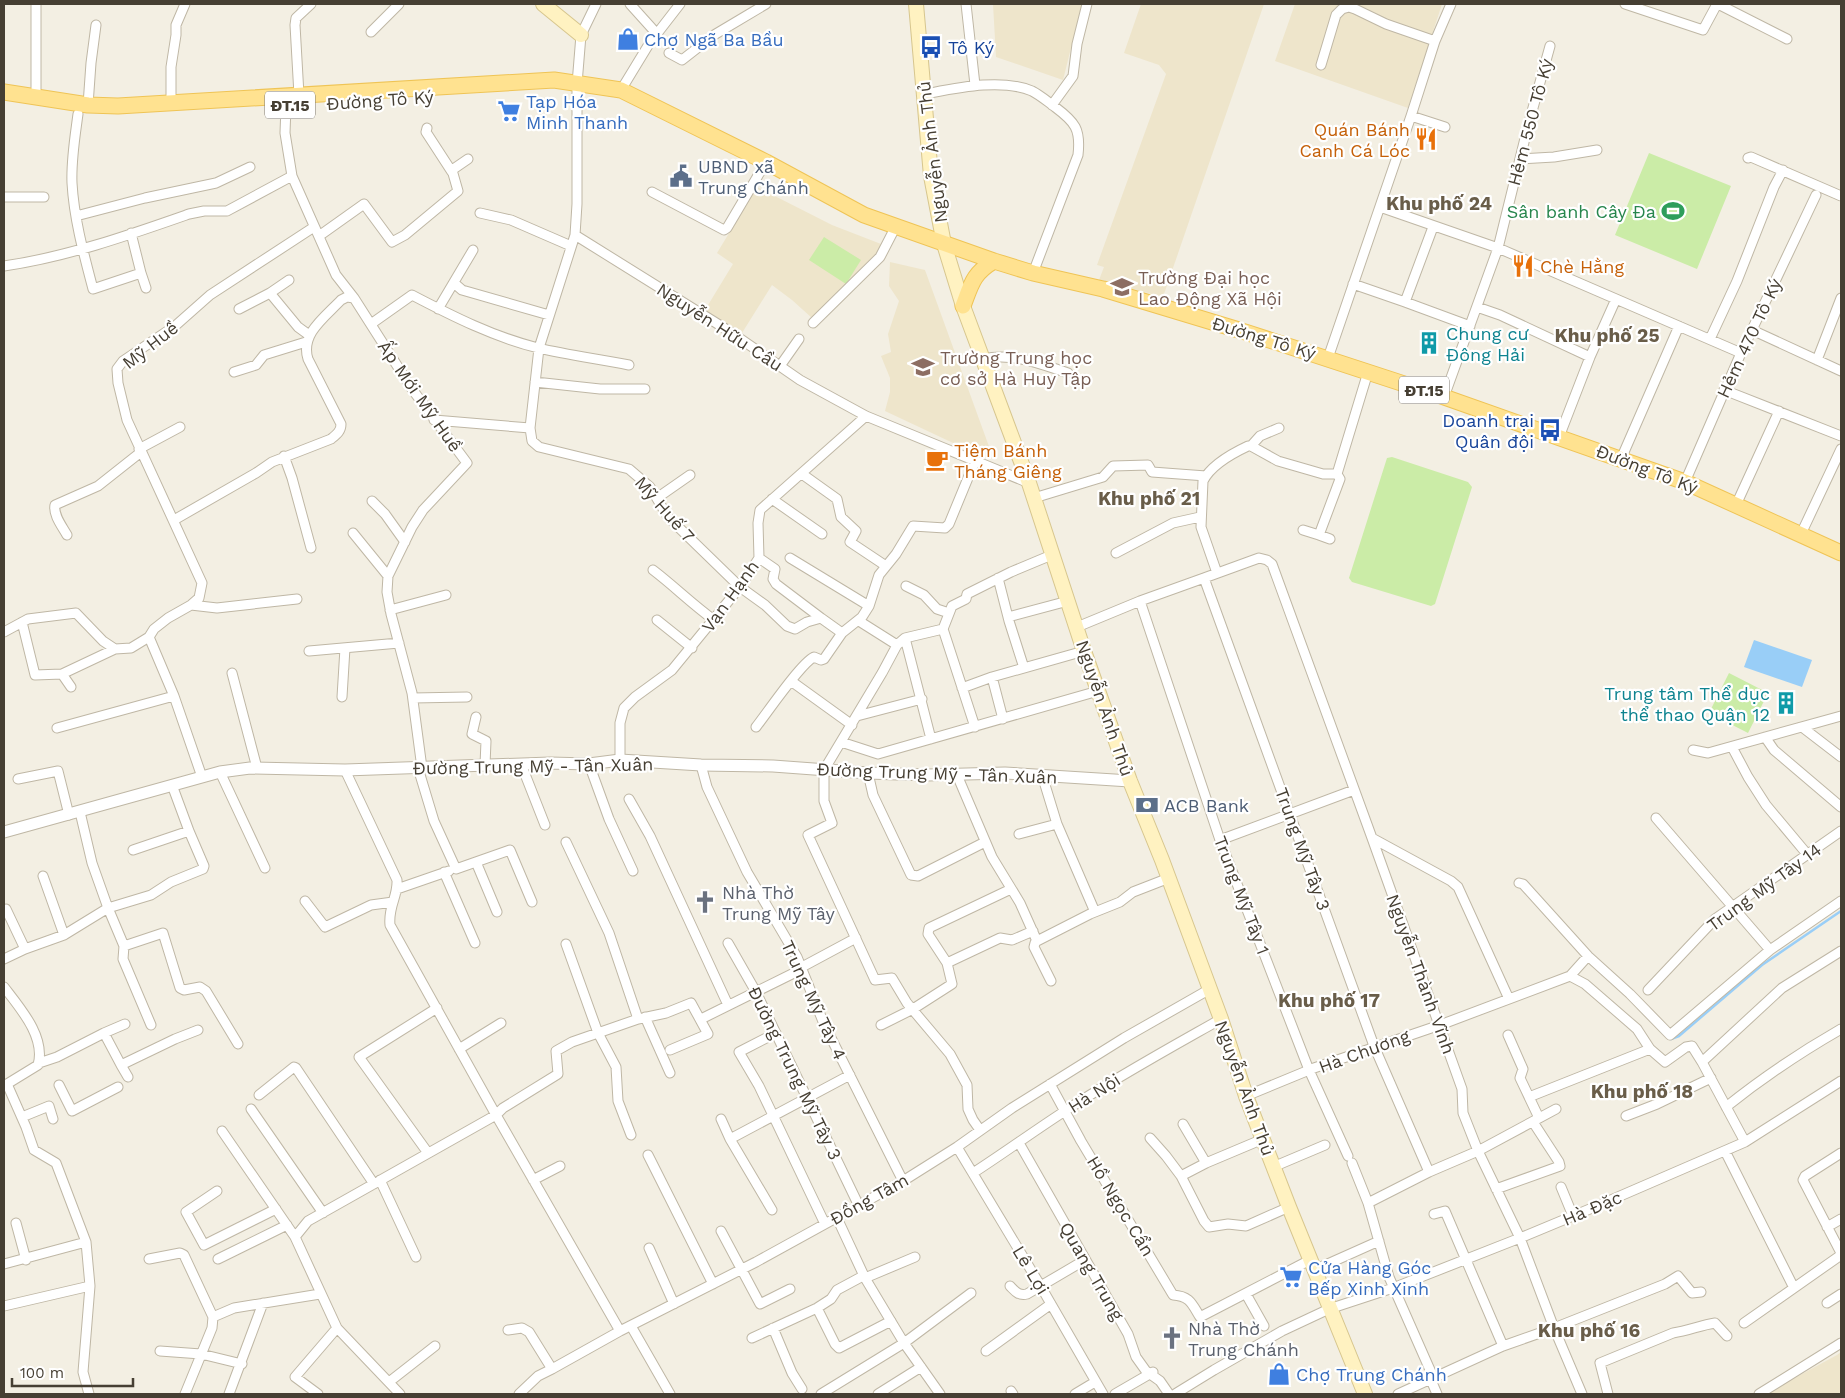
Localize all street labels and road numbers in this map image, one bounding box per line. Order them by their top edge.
street label: Hẻm 550 Tô Ký [1503,56,1557,188]
street label: Nguyễn Ảnh Thủ [913,80,951,224]
street label: Đường Tô Ký [326,86,435,114]
road number: ĐT.15 [265,92,315,118]
street label: Hẻm 470 Tô Ký [1712,274,1786,401]
street label: Nguyễn Hữu Cầu [653,279,787,375]
street label: Đường Tô Ký [1209,312,1319,364]
street label: Mỹ Huề [118,317,182,373]
street label: Ấp Mới Mỹ Huề [374,336,467,456]
road number: ĐT.15 [1399,376,1449,404]
street label: Đường Tô Ký [1593,440,1702,498]
street label: Mỹ Huế 7 [631,472,699,546]
street label: Vạn Hạnh [697,556,763,636]
street label: Nguyễn Ảnh Thủ [1072,637,1138,779]
street label: Đường Trung Mỹ - Tân Xuân [412,753,654,779]
street label: Đường Trung Mỹ - Tân Xuân [816,758,1058,788]
street label: Trung Mỹ Tây 3 [1271,785,1335,913]
street label: Trung Mỹ Tây 1 [1210,833,1274,957]
street label: Trung Mỹ Tây 14 [1703,838,1825,936]
street label: Nguyễn Thành Vĩnh [1382,891,1460,1057]
street label: Trung Mỹ Tây 4 [777,937,851,1063]
street label: Đường Trung Mỹ Tây 3 [744,983,846,1163]
street label: Nguyễn Ảnh Thủ [1211,1017,1279,1159]
street label: Hà Chương [1316,1025,1413,1077]
street label: Hà Nội [1064,1069,1124,1117]
street label: Hồ Ngọc Cẩn [1083,1152,1159,1260]
street label: Đồng Tâm [826,1169,912,1229]
street label: Hà Đặc [1559,1186,1625,1230]
street label: Quang Trung [1055,1218,1129,1324]
street label: Lê Lợi [1008,1242,1054,1298]

